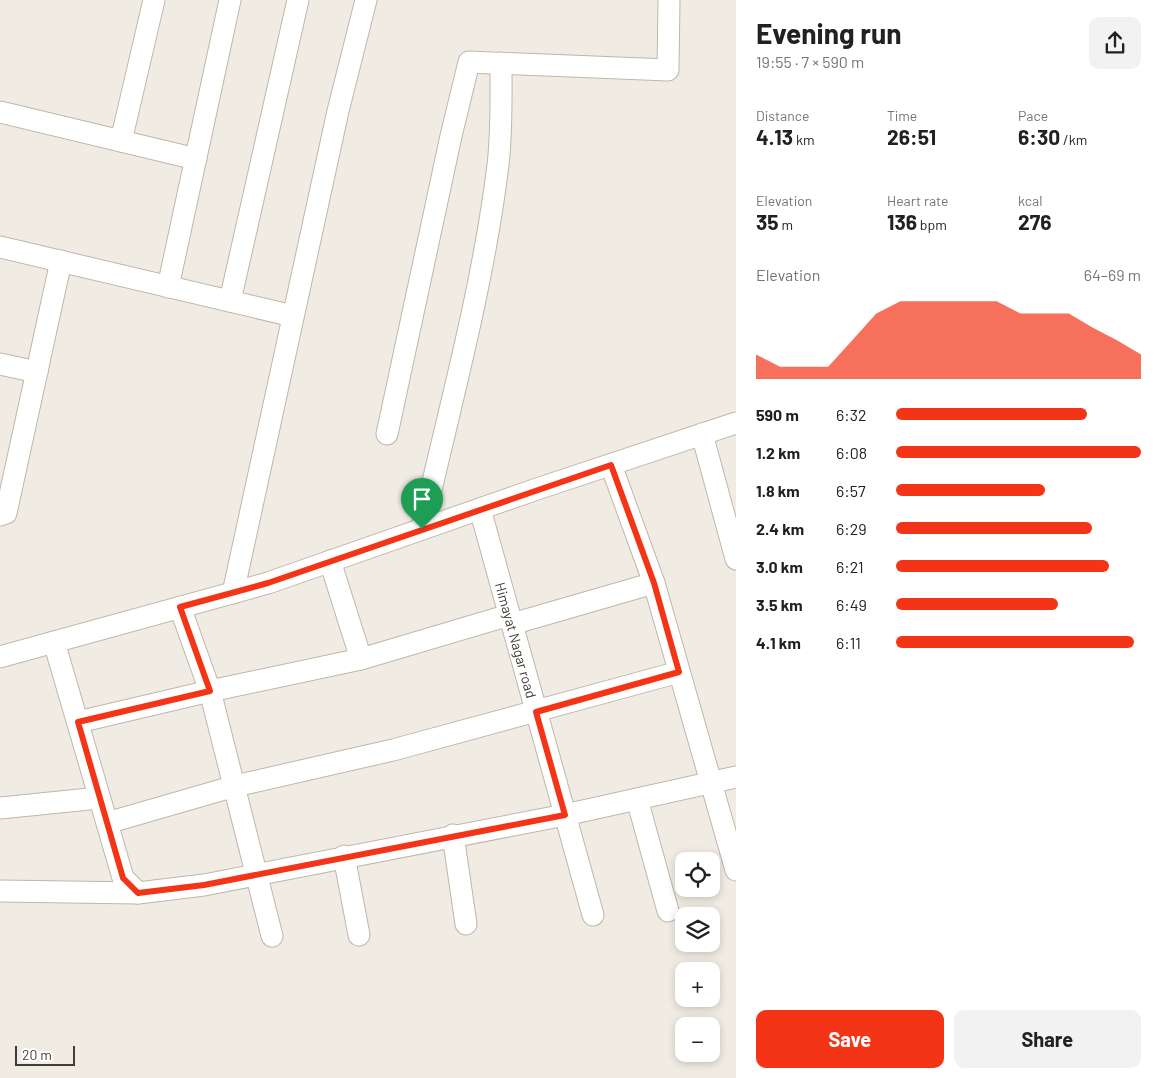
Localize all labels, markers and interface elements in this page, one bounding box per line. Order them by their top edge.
text: Evening run [756,16,902,50]
button: share [1089,17,1141,69]
text: 19:55 · 7 × 590 m [756,52,864,71]
text: Distance [756,107,809,124]
text: Time [887,107,917,124]
text: Pace [1018,107,1048,124]
text: 4.13 [756,124,793,149]
text: 26:51 [887,124,936,149]
text: 6:30 [1018,124,1060,149]
text: km [793,131,815,148]
text: /km [1060,131,1087,148]
text: Elevation [756,192,812,209]
text: Heart rate [887,192,948,209]
text: kcal [1018,192,1042,209]
text: 35 [756,209,779,234]
text: 136 [887,209,917,234]
text: 276 [1018,209,1051,234]
text: m [779,216,793,233]
text: bpm [917,216,947,233]
text: Elevation [756,265,820,284]
text: 64–69 m [1084,265,1141,284]
text: 590 m [756,405,799,424]
text: 6:32 [836,405,866,424]
text: 1.2 km [756,443,800,462]
text: 6:08 [836,443,867,462]
pin [401,478,443,529]
text: 1.8 km [756,481,800,500]
text: 6:57 [836,481,865,500]
icon: arrive [408,485,436,513]
text: 2.4 km [756,519,804,538]
text: 6:29 [836,519,867,538]
text: 3.0 km [756,557,803,576]
text: 6:21 [836,557,864,576]
street label: Himayat Nagar road [492,580,541,700]
text: 3.5 km [756,595,803,614]
text: 6:49 [836,595,867,614]
text: 4.1 km [756,633,801,652]
text: 6:11 [836,633,861,652]
map controls [675,852,720,1062]
button: locate [675,852,720,897]
button: layers [675,907,720,952]
button: + [675,962,720,1007]
button: Save [756,1010,944,1068]
button: Share [954,1010,1141,1068]
button: − [675,1017,720,1062]
scale bar [15,1043,75,1066]
text: 20 m [22,1046,52,1063]

